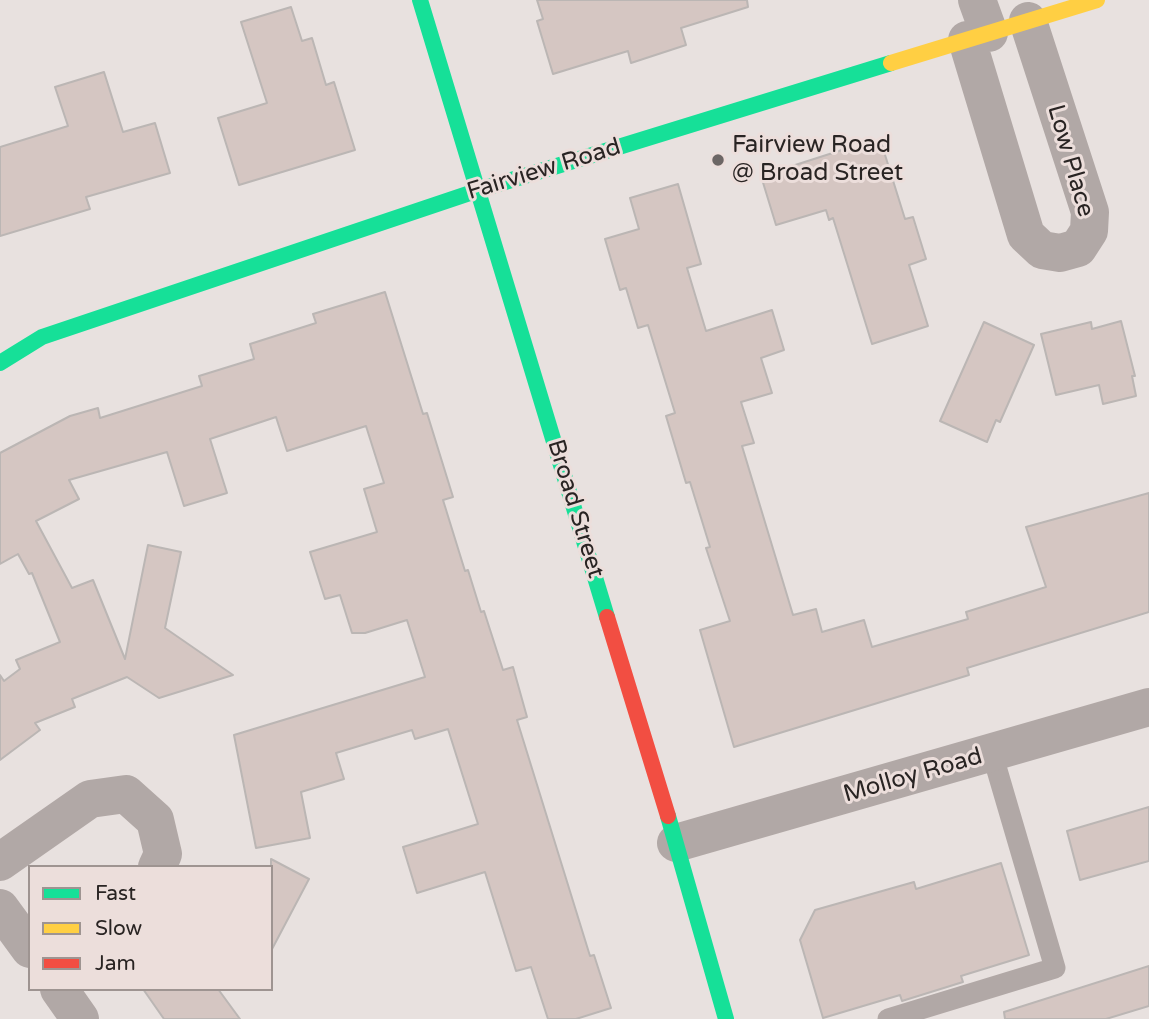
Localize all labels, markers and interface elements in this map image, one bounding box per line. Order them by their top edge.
street label: Low Place [1040,102,1100,220]
place label: Fairview Road @ Broad Street [732,132,903,188]
street label: Fairview Road [464,133,624,207]
marker: Fairview Road @ Broad Street [710,152,726,168]
street label: Broad Street [540,436,610,582]
street label: Molloy Road [840,742,986,810]
legend [28,865,273,991]
text: Fast [95,881,136,906]
text: Slow [95,916,142,941]
text: Jam [95,951,136,976]

